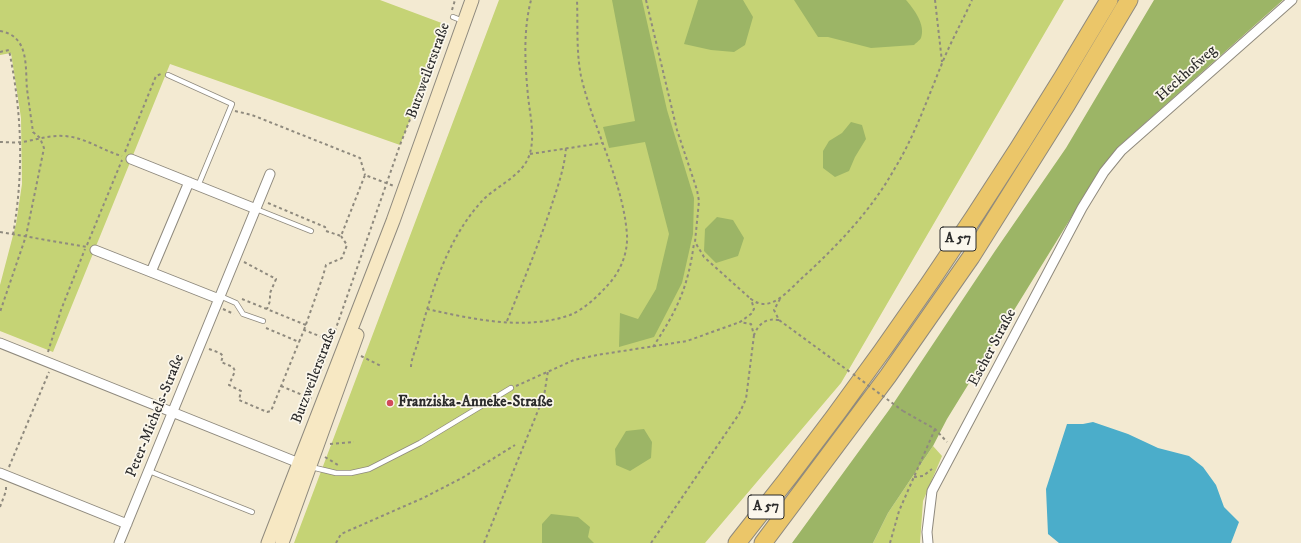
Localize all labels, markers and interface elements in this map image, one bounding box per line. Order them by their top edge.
street label: Butzweilerstraße [403,20,455,122]
street label: Heckhofweg [1153,42,1221,106]
road number: A 57 [940,227,976,251]
street label: Escher Straße [965,306,1021,390]
street label: Butzweilerstraße [289,326,341,426]
street label: Peter-Michels-Straße [123,352,189,480]
place label: Franziska-Anneke-Straße [398,394,552,412]
marker: Franziska-Anneke-Straße [385,398,395,408]
road number: A 57 [748,495,784,519]

